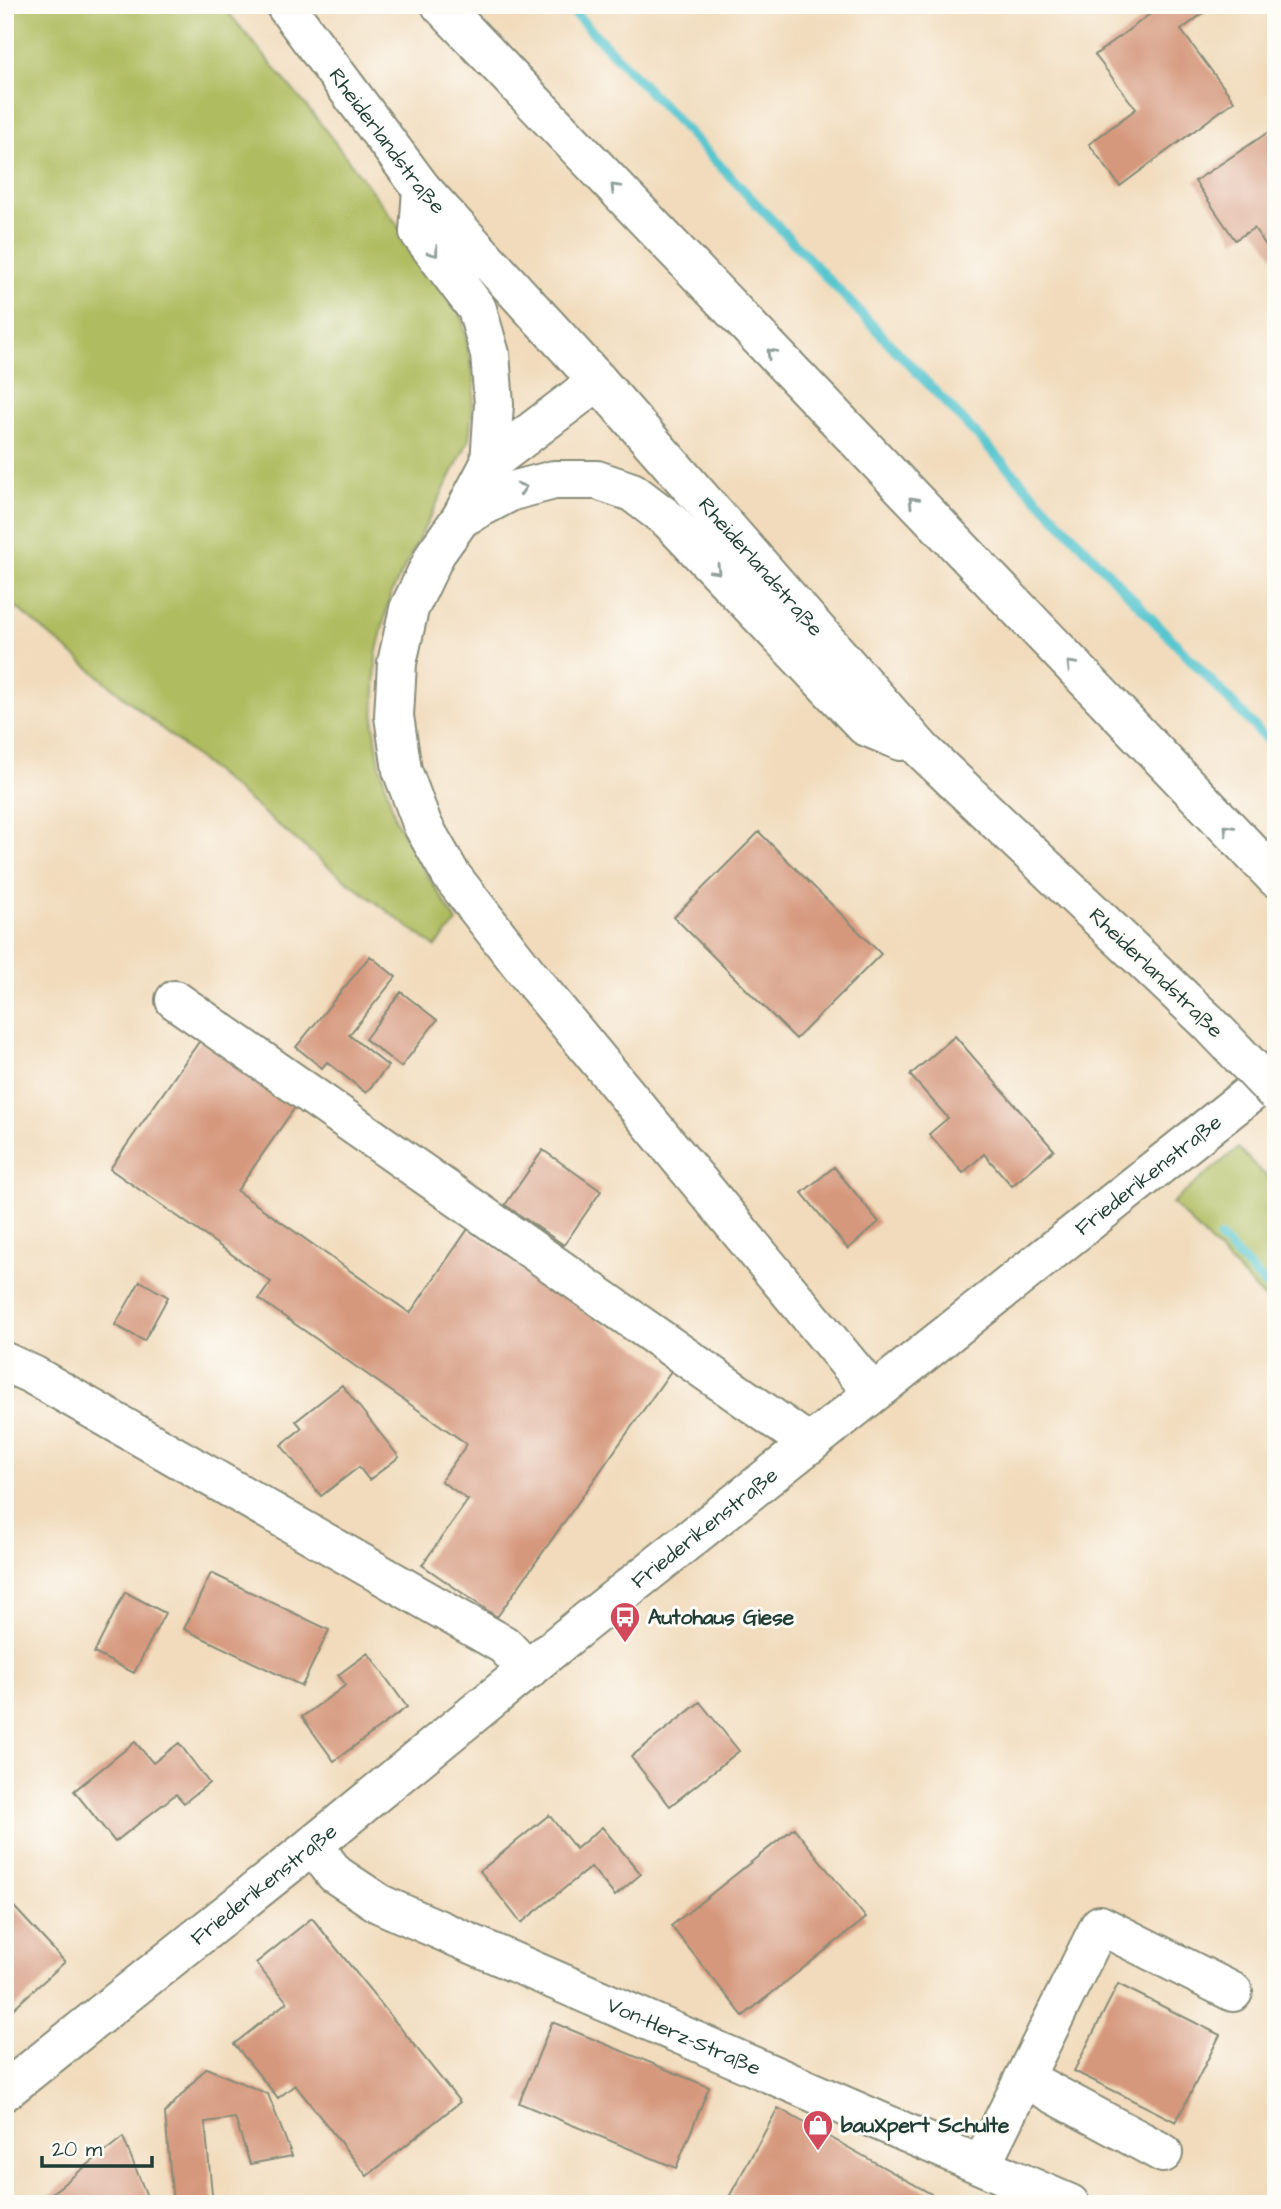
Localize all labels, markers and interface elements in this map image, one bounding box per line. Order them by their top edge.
street label: Rheiderlandstraße [322,62,452,220]
one-way arrow [610,183,623,196]
one-way arrow [426,244,439,257]
one-way arrow [767,348,780,361]
one-way arrow [516,482,528,497]
street label: Rheiderlandstraße [692,491,830,643]
one-way arrow [909,496,922,509]
one-way arrow [707,562,720,575]
one-way arrow [1066,660,1079,673]
one-way arrow [1224,824,1237,837]
street label: Rheiderlandstraße [1082,901,1230,1045]
street label: Friederikenstraße [1069,1107,1228,1242]
street label: Friederikenstraße [625,1460,784,1595]
bus stop icon: Autohaus Giese [608,1600,642,1644]
place label: Autohaus Giese [648,1603,795,1632]
street label: Friederikenstraße [184,1817,343,1952]
street label: Von-Herz-Straße [602,1990,766,2082]
shop icon: bauXpert Schulte [801,2108,835,2152]
place label: bauXpert Schulte [841,2111,1010,2141]
scale bar [42,2125,152,2169]
text: 20 m [52,2135,103,2164]

